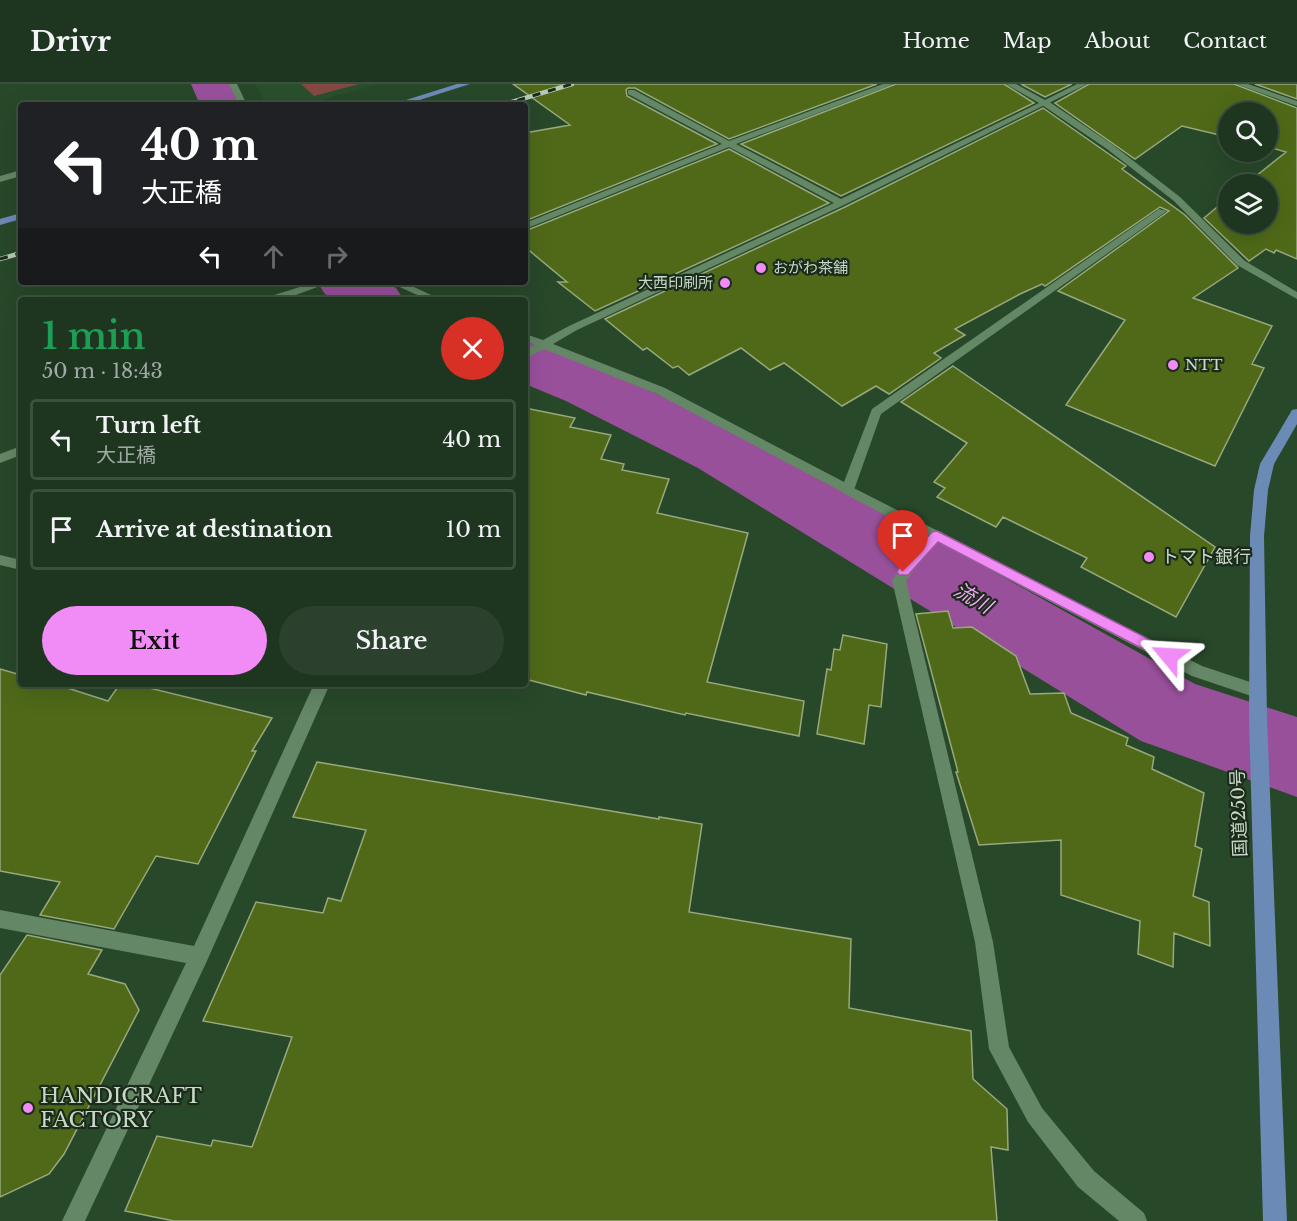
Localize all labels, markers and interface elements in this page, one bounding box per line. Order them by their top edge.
text: Drivr [30,24,111,59]
text: Home [903,28,970,54]
text: Map [1003,28,1051,54]
text: About [1084,28,1150,54]
text: Contact [1183,28,1267,54]
map controls [1218,102,1278,234]
button: search [1218,102,1278,162]
text: 40 m [141,119,258,171]
icon: left [42,126,120,204]
button: layers [1218,174,1278,234]
text: 大正橋 [141,176,222,209]
icon: left [194,240,227,273]
icon: ahead [257,240,290,273]
icon: right [320,240,353,273]
place label: おがわ茶舗 [773,258,848,277]
marker: おがわ茶舗 [754,261,768,275]
place label: 大西印刷所 [638,273,713,292]
marker: 大西印刷所 [718,276,732,290]
text: 1 min [42,314,146,359]
button: close [441,317,504,380]
place label: NTT [1185,355,1223,374]
marker: NTT [1166,358,1180,372]
text: 50 m · 18:43 [42,359,163,383]
text: Turn left [96,412,201,439]
icon: left [45,423,78,456]
text: 40 m [443,426,501,453]
text: 大正橋 [96,443,156,467]
pin [877,510,928,572]
icon: arrive [45,513,78,546]
text: Arrive at destination [96,516,333,543]
text: 10 m [446,516,501,543]
icon: arrive [886,519,919,552]
place label: トマト銀行 [1161,546,1251,568]
marker: トマト銀行 [1142,550,1156,564]
water label: 流川 [950,578,998,619]
button: Exit [42,606,267,675]
button: Share [279,606,504,675]
position arrow [1137,624,1201,688]
street label: 国道250号 [1226,769,1252,857]
place label: HANDICRAFT FACTORY [40,1083,202,1133]
marker: HANDICRAFT FACTORY [21,1101,35,1115]

